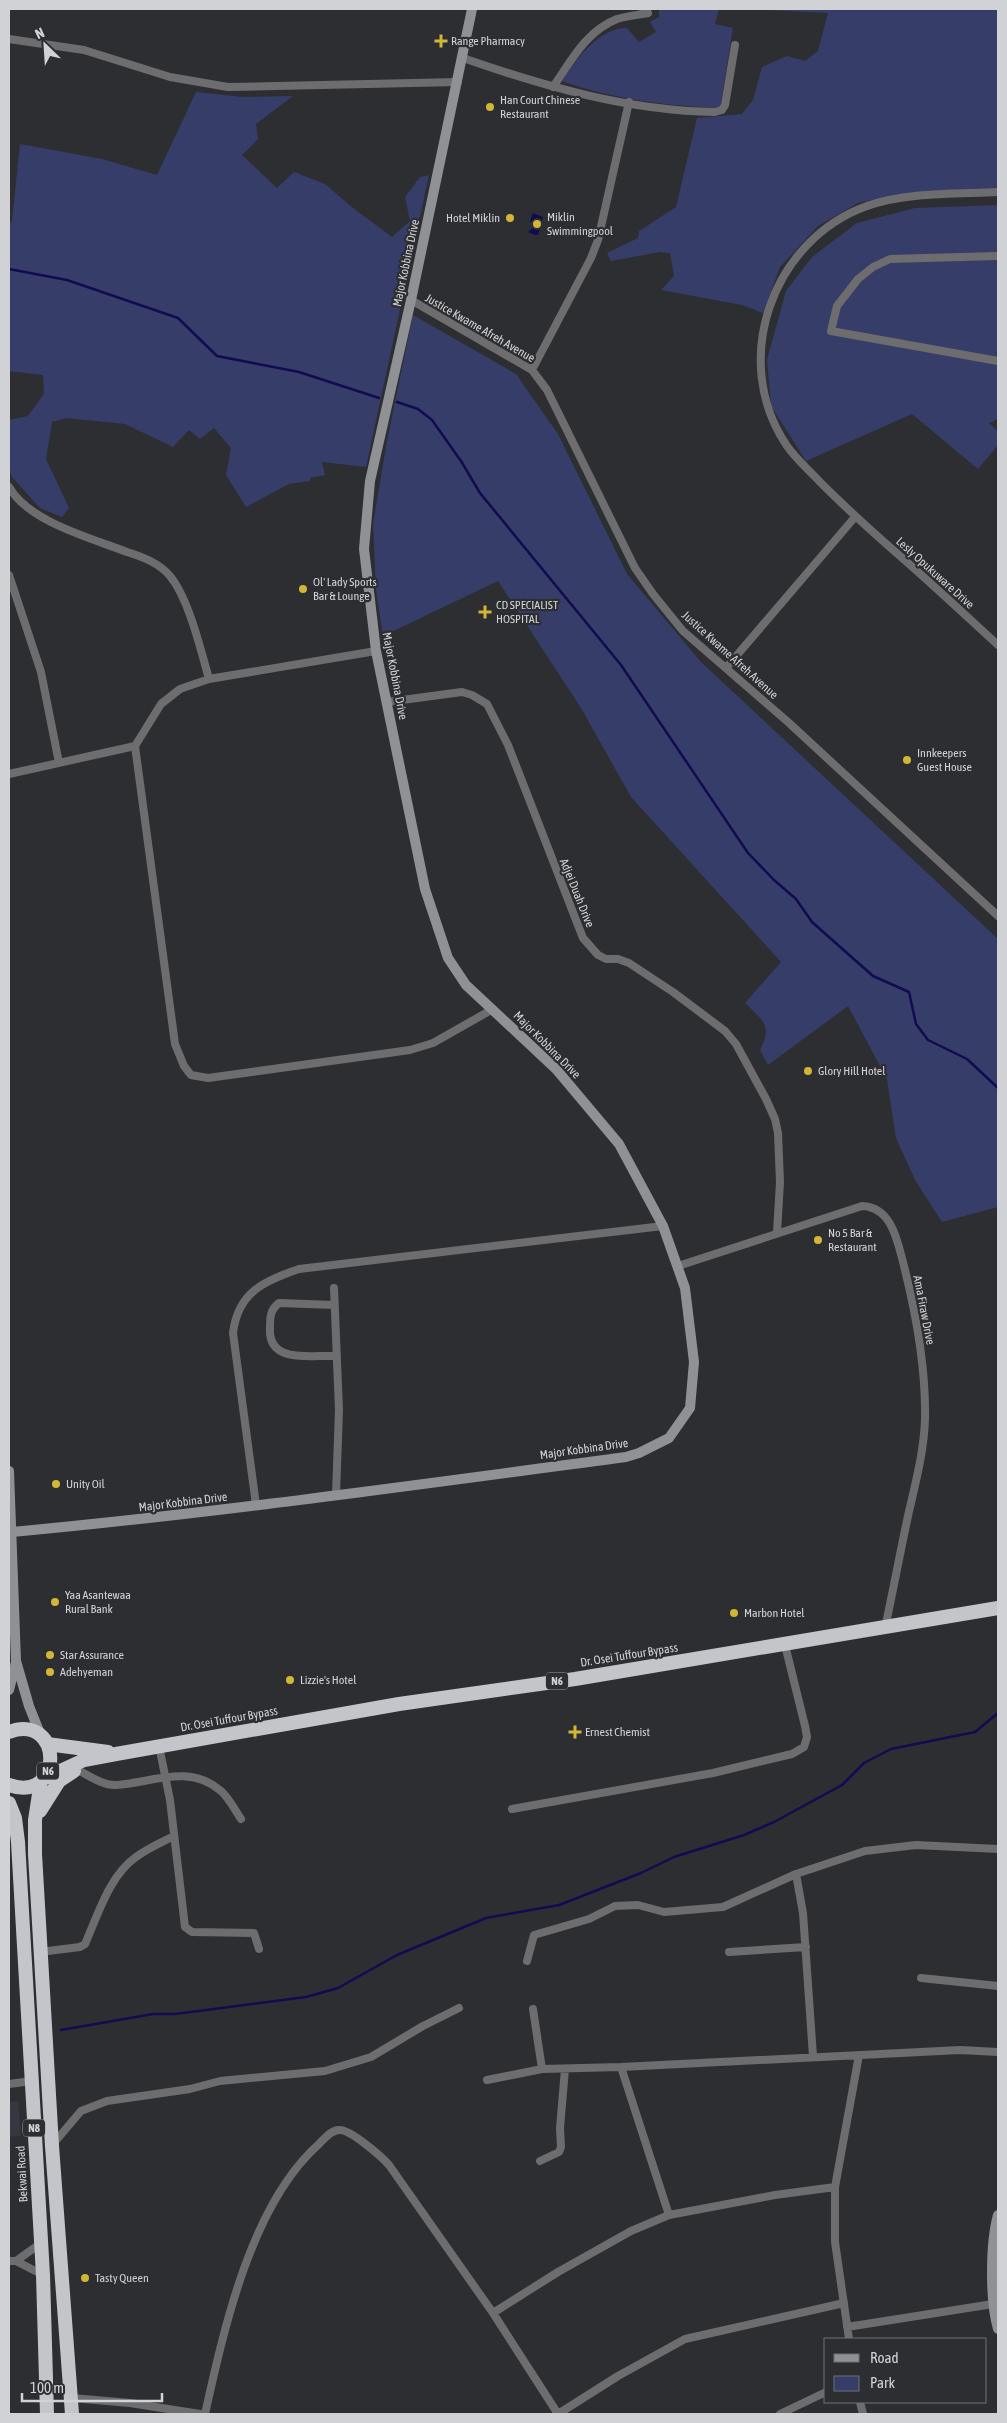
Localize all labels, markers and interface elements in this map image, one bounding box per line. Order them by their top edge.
north arrow [20,20,70,70]
text: N [32,24,47,42]
place label: Range Pharmacy [451,34,525,48]
marker: Range Pharmacy [435,35,447,47]
place label: Han Court Chinese Restaurant [500,93,580,121]
marker: Han Court Chinese Restaurant [484,101,496,113]
place label: Miklin Swimmingpool [547,210,614,238]
place label: Hotel Miklin [446,211,500,225]
marker: Hotel Miklin [504,212,516,224]
street label: Major Kobbina Drive [390,218,422,308]
marker: Miklin Swimmingpool [531,218,543,230]
street label: Justice Kwame Afreh Avenue [423,291,537,365]
street label: Lesly Opukuware Drive [893,534,977,612]
place label: Ol' Lady Sports Bar & Lounge [313,575,377,603]
marker: Ol' Lady Sports Bar & Lounge [297,583,309,595]
place label: CD SPECIALIST HOSPITAL [496,598,559,626]
marker: CD SPECIALIST HOSPITAL [478,605,492,619]
street label: Justice Kwame Afreh Avenue [679,608,781,702]
street label: Major Kobbina Drive [380,631,410,721]
place label: Innkeepers Guest House [917,746,972,774]
marker: Innkeepers Guest House [901,754,913,766]
street label: Adjei Duah Drive [557,857,597,929]
street label: Major Kobbina Drive [511,1009,583,1081]
place label: Glory Hill Hotel [818,1064,886,1078]
marker: Glory Hill Hotel [802,1065,814,1077]
place label: No 5 Bar & Restaurant [828,1226,877,1254]
marker: No 5 Bar & Restaurant [812,1234,824,1246]
street label: Ama Firaw Drive [910,1274,938,1346]
street label: Major Kobbina Drive [539,1436,629,1462]
place label: Unity Oil [66,1477,105,1491]
marker: Unity Oil [50,1478,62,1490]
street label: Major Kobbina Drive [138,1490,228,1514]
place label: Yaa Asantewaa Rural Bank [65,1588,131,1616]
marker: Yaa Asantewaa Rural Bank [49,1596,61,1608]
place label: Marbon Hotel [744,1606,805,1620]
marker: Marbon Hotel [728,1607,740,1619]
street label: Dr. Osei Tuffour Bypass [579,1640,679,1670]
place label: Star Assurance [60,1648,124,1662]
marker: Star Assurance [44,1649,56,1661]
place label: Adehyeman [60,1665,113,1679]
marker: Adehyeman [44,1666,56,1678]
road number: N6 [546,1672,568,1690]
place label: Lizzie's Hotel [300,1673,357,1687]
marker: Lizzie's Hotel [284,1674,296,1686]
street label: Dr. Osei Tuffour Bypass [179,1704,279,1734]
place label: Ernest Chemist [585,1725,651,1739]
marker: Ernest Chemist [569,1726,581,1738]
road number: N6 [37,1762,59,1780]
road number: N8 [23,2120,45,2136]
street label: Bekwai Road [14,2145,30,2203]
place label: Tasty Queen [95,2271,149,2285]
marker: Tasty Queen [79,2272,91,2284]
legend [824,2338,987,2403]
text: Road [870,2349,899,2366]
scale bar [22,2370,162,2402]
text: Park [870,2374,895,2391]
text: 100 m [30,2379,64,2396]

